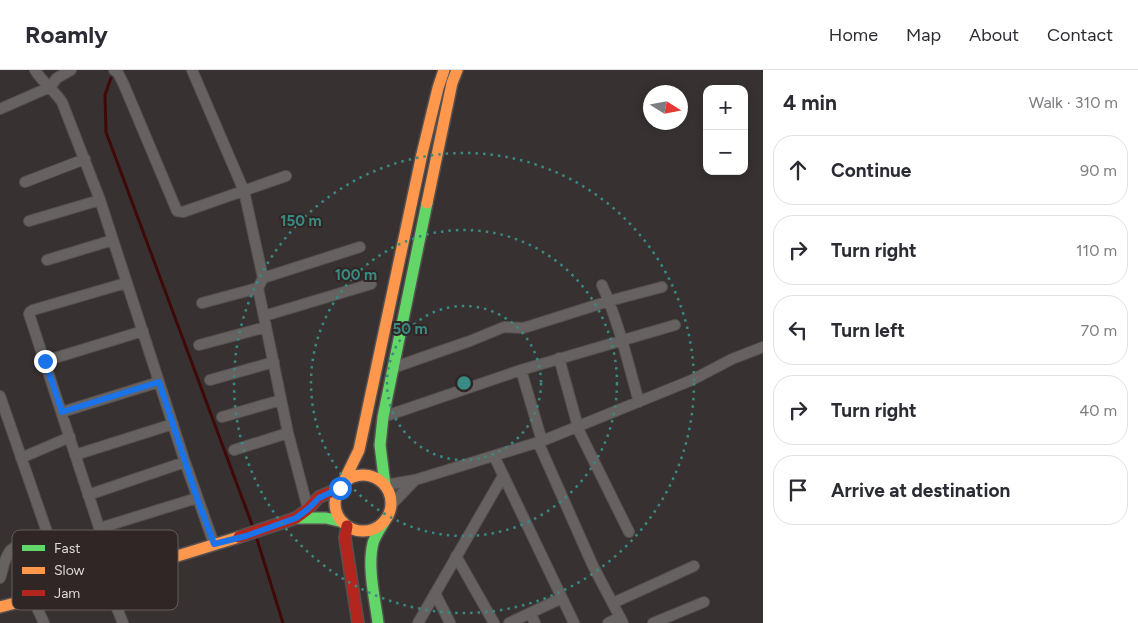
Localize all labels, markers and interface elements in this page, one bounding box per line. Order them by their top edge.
text: Roamly [25,20,108,49]
text: Home [829,24,878,46]
text: Map [906,24,941,46]
text: About [969,24,1019,46]
text: Contact [1047,24,1113,46]
north arrow [643,85,688,130]
map controls [703,85,748,175]
button: + [703,85,748,130]
text: 4 min [783,90,837,115]
text: Walk · 310 m [1029,93,1118,112]
button: − [703,130,748,175]
icon: ahead [784,156,812,184]
text: Continue [831,159,911,182]
text: 90 m [1080,161,1117,180]
text: 150 m [280,212,322,230]
icon: right [784,236,812,264]
text: Turn right [831,239,917,262]
text: 110 m [1076,241,1117,260]
text: 100 m [335,266,377,284]
icon: left [784,316,812,344]
text: Turn left [831,319,905,342]
text: 50 m [392,320,428,338]
text: 70 m [1081,321,1117,340]
route end [34,350,57,373]
centre of rings [455,374,473,392]
icon: right [784,396,812,424]
text: Turn right [831,399,917,422]
text: 40 m [1079,401,1117,420]
icon: arrive [784,476,812,504]
route start [329,477,352,500]
text: Arrive at destination [831,479,1010,502]
legend [12,530,178,610]
text: Fast [54,540,80,557]
text: Slow [54,562,85,579]
text: Jam [54,585,80,602]

